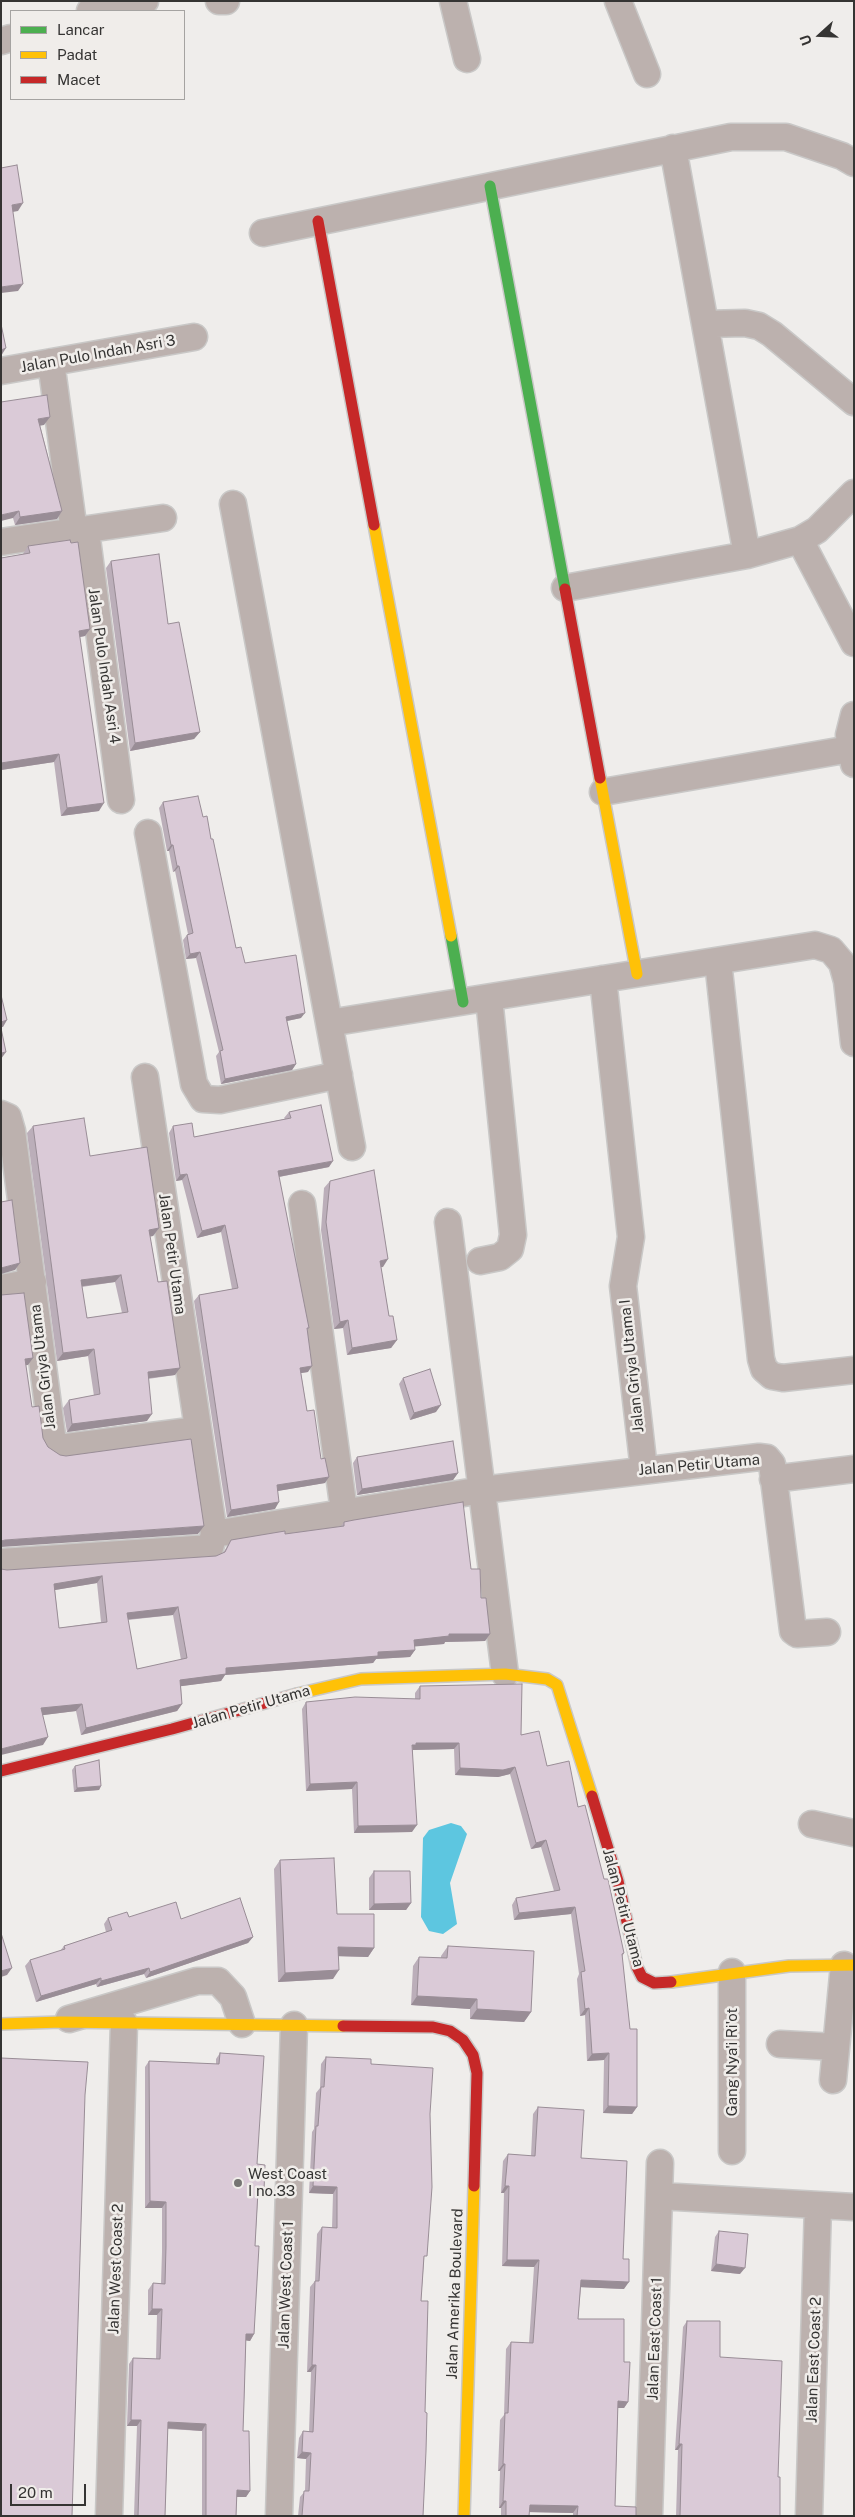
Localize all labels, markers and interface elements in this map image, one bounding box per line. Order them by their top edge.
legend [10,10,185,100]
north arrow [795,10,845,60]
text: Lancar [57,21,105,38]
text: U [797,33,815,48]
text: Padat [57,46,97,63]
text: Macet [57,71,101,88]
street label: Jalan Pulo Indah Asri 3 [19,332,177,376]
street label: Jalan Pulo Indah Asri 4 [84,587,124,745]
street label: Jalan Petir Utama [155,1192,189,1316]
street label: Jalan Griya Utama I [616,1299,648,1433]
street label: Jalan Griya Utama [26,1304,60,1430]
street label: Jalan Petir Utama [637,1451,761,1479]
street label: Jalan Petir Utama [190,1682,312,1732]
street label: Jalan Petir Utama [599,1847,647,1969]
street label: Gang Nya'i Ri'ot [723,2008,741,2116]
place label: West Coast I no.33 [248,2165,327,2200]
marker: West Coast I no.33 [232,2177,244,2189]
street label: Jalan West Coast 2 [105,2203,127,2335]
street label: Jalan Amerika Boulevard [443,2208,467,2380]
street label: Jalan West Coast 1 [275,2221,297,2349]
street label: Jalan East Coast 1 [644,2277,666,2401]
street label: Jalan East Coast 2 [803,2297,825,2423]
scale bar [12,2474,89,2506]
text: 20 m [18,2484,53,2501]

